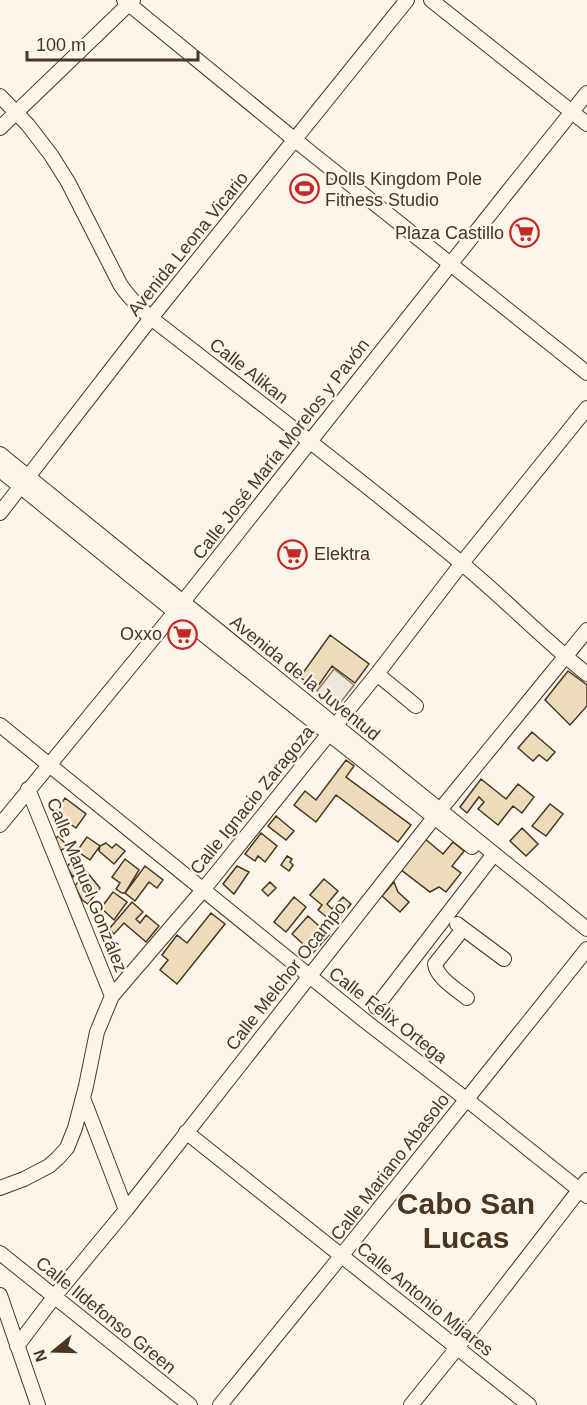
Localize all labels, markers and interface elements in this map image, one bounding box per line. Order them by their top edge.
scale bar [27,24,198,62]
text: 100 m [36,35,86,55]
street label: Avenida Leona Vicario [124,168,252,320]
place label: Dolls Kingdom Pole Fitness Studio [325,169,482,210]
sports icon: Dolls Kingdom Pole Fitness Studio [288,173,320,205]
supermarket icon: Plaza Castillo [509,217,541,249]
place label: Plaza Castillo [395,223,504,243]
street label: Calle Alikan [206,334,292,408]
street label: Calle José María Morelos y Pavón [189,335,373,563]
supermarket icon: Elektra [277,538,309,570]
place label: Elektra [314,544,371,564]
street label: Avenida de la Juventud [226,611,384,745]
supermarket icon: Oxxo [167,618,199,650]
place label: Oxxo [120,624,162,644]
street label: Calle Ignacio Zaragoza [186,721,319,878]
street label: Calle Manuel González [43,795,131,975]
street label: Calle Melchor Ocampo [222,898,350,1054]
street label: Calle Félix Ortega [325,963,452,1068]
street label: Calle Mariano Abasolo [327,1090,453,1244]
district label: Cabo San Lucas [397,1187,535,1254]
street label: Calle Antonio Mijares [353,1238,497,1360]
street label: Calle Ildefonso Green [32,1252,180,1378]
north arrow [24,1321,84,1381]
text: N [30,1347,50,1364]

